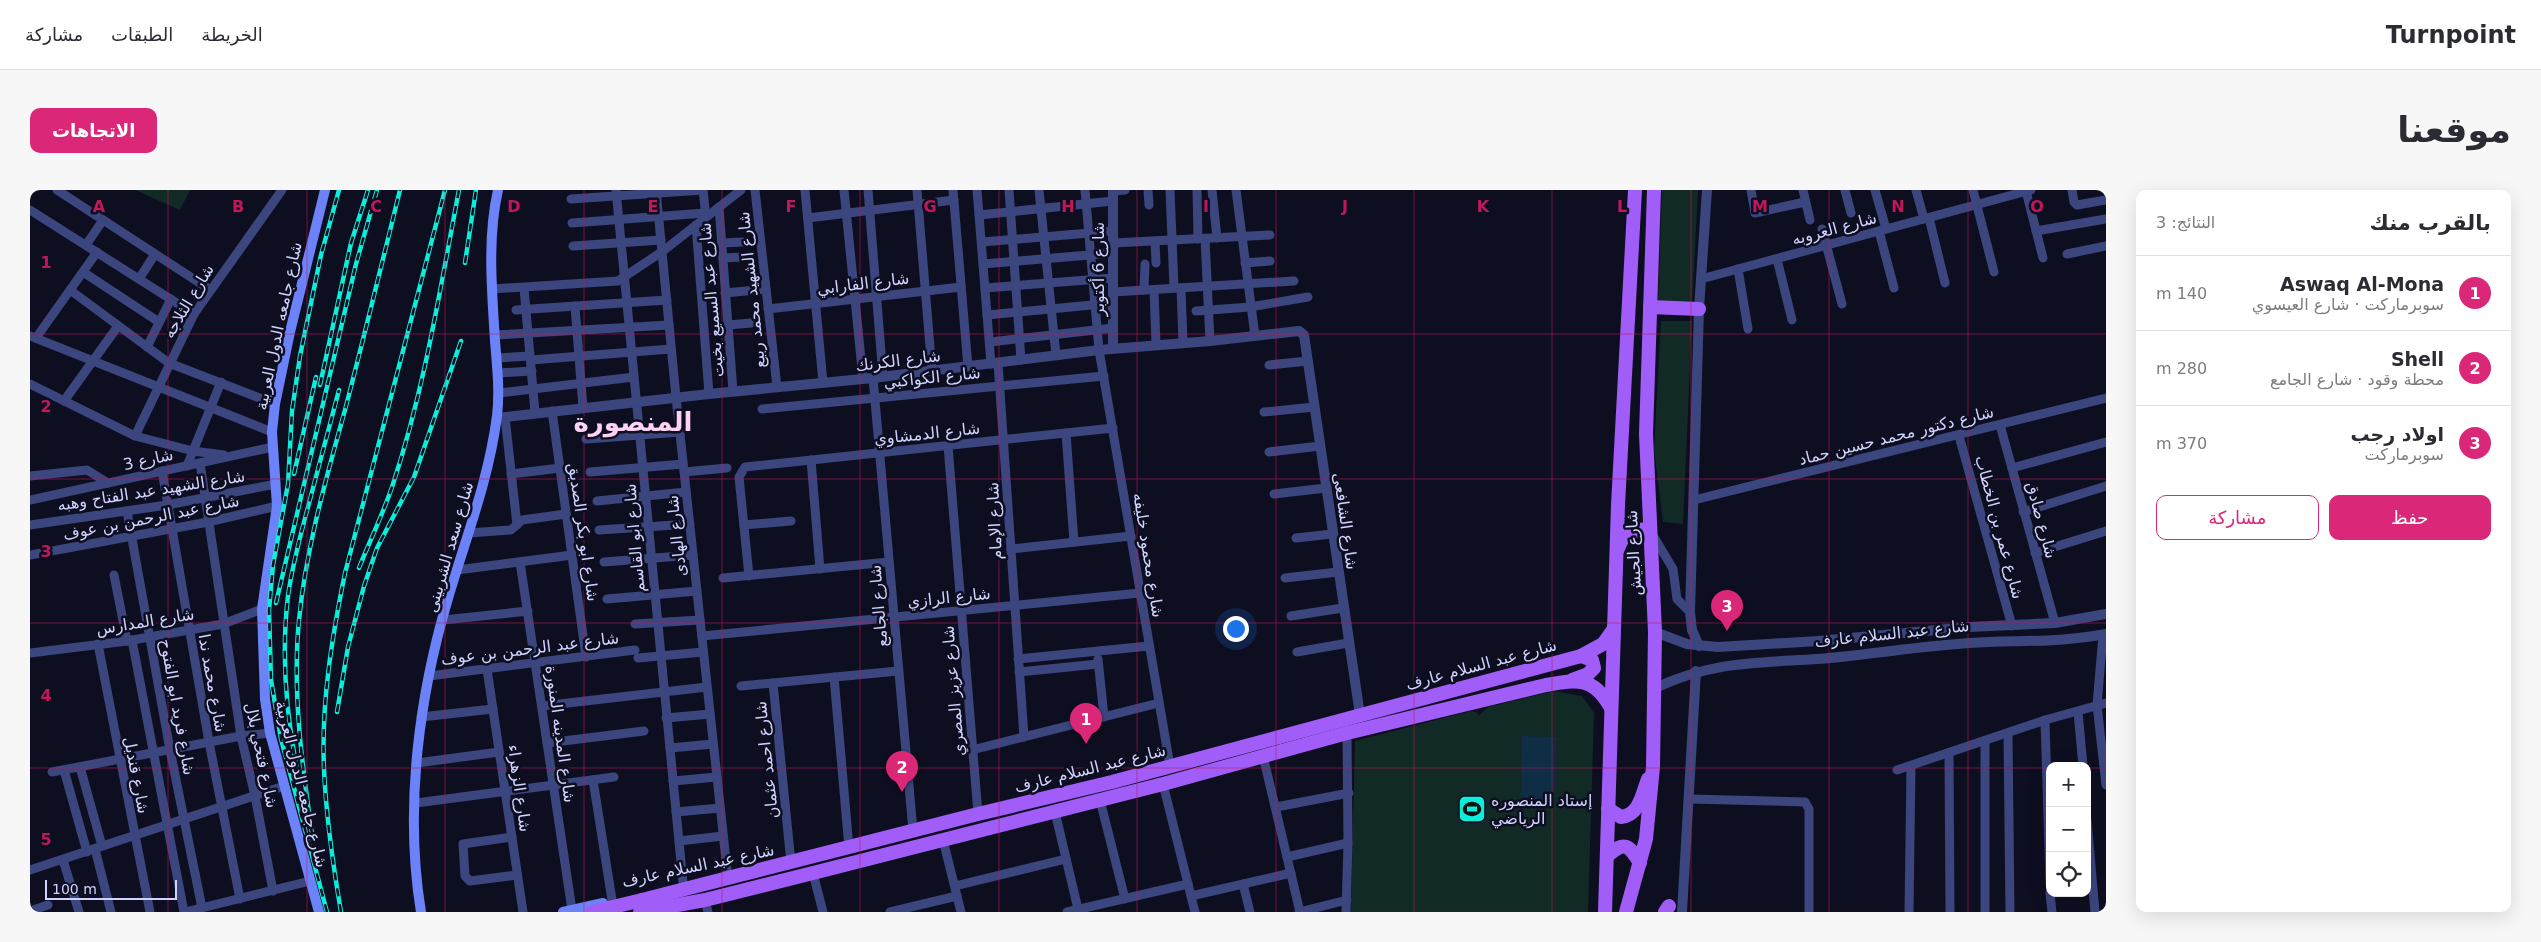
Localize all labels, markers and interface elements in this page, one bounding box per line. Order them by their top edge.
text: Turnpoint [2386,21,2516,49]
text: مشاركة [25,24,83,45]
text: الطبقات [111,24,173,45]
text: الخريطة [201,24,263,45]
button: الاتجاهات [30,108,157,153]
text: موقعنا [2397,110,2511,150]
text: A [93,197,106,216]
text: B [232,197,244,216]
text: C [370,197,382,216]
text: D [507,197,521,216]
text: E [648,197,658,216]
text: F [786,197,796,216]
text: G [923,197,937,216]
text: H [1061,197,1075,216]
text: I [1203,197,1209,216]
text: J [1341,197,1348,216]
text: K [1477,197,1490,216]
text: L [1617,197,1627,216]
text: M [1752,197,1768,216]
text: N [1891,197,1905,216]
text: O [2030,197,2044,216]
street label: شارع العروبه [1790,208,1879,250]
street label: شارع الشهيد محمد ربيع [734,211,770,369]
text: بالقرب منك [2370,211,2491,235]
text: النتائج: 3 [2156,213,2215,232]
street label: شارع عبد السميع بخيت [695,222,729,378]
street label: شارع 6 أكتوبر [1088,222,1109,317]
street label: شارع جامعه الدول العربية [251,240,307,412]
text: 1 [40,253,52,272]
street label: شارع الثلاجه [159,261,219,342]
street label: شارع الفارابي [816,268,910,300]
text: Aswaq Al-Mona [2280,273,2444,295]
text: 140 m [2156,284,2207,303]
text: 1 [2469,284,2481,303]
text: سوبرماركت · شارع العيسوي [2252,295,2444,314]
street label: شارع الكرنك [854,346,942,376]
text: Shell [2391,348,2444,370]
text: 280 m [2156,359,2207,378]
text: 2 [2469,359,2481,378]
street label: شارع الكواكبي [883,363,982,393]
text: محطة وقود · شارع الجامع [2270,370,2444,389]
text: 2 [40,397,52,416]
street label: شارع دكتور محمد حسين حماد [1797,402,1996,470]
district label: المنصورة [574,407,692,438]
street label: شارع الدمشاوي [873,418,981,449]
text: اولاد رجب [2350,423,2444,445]
text: 370 m [2156,434,2207,453]
text: 3 [2469,434,2481,453]
street label: شارع 3 [121,445,175,475]
text: سوبرماركت [2365,445,2444,464]
street label: شارع عمر بن الخطاب [1970,453,2028,601]
street label: شارع ابو بكر الصديق [563,462,603,603]
street label: شارع الشهيد عبد الفتاح وهبه [56,466,246,516]
street label: شارع الشافعى [1328,471,1362,571]
street label: شارع سعد الشربينى [422,480,478,615]
street label: شارع صادق [2021,480,2061,561]
street label: شارع الإمام [983,482,1007,560]
street label: شارع ابو القاسم [620,483,650,593]
street label: شارع عبد الرحمن بن عوف [61,491,241,545]
street label: شارع محمود خليفه [1128,491,1168,619]
street label: شارع الهادى [663,494,691,578]
button: مشاركة [2156,495,2319,540]
button: حفظ [2329,495,2491,540]
street label: شارع الجيش [1622,510,1646,596]
text: 3 [40,542,52,561]
street label: شارع الجامع [865,564,893,648]
street label: شارع الرازي [907,584,992,612]
pin: 3 [1711,590,1743,631]
street label: شارع المدارس [95,604,196,640]
your location [1223,616,1249,642]
street label: شارع عبد السلام عارف [1814,616,1970,652]
street label: شارع عزيز المصري [938,625,970,757]
street label: شارع عبد الرحمن بن عوف [440,628,620,670]
street label: شارع محمد ندا [194,632,231,734]
street label: شارع عبد السلام عارف [1404,635,1559,695]
street label: شارع فريد ابو الفتوح [155,637,199,777]
street label: شارع المدينه المنورة [540,664,580,804]
text: 4 [40,686,52,705]
street label: شارع جامعه الدول العربية [271,699,331,870]
street label: شارع احمد عثمان [751,700,783,820]
street label: شارع فتحي بلال [240,701,282,810]
pin: 1 [1070,703,1102,744]
street label: شارع قنديل [119,735,153,815]
street label: شارع عبد السلام عارف [1012,740,1168,797]
street label: شارع الزهراء [503,743,535,833]
pin: 2 [886,751,918,792]
map controls [2046,762,2091,897]
button: + [2046,762,2091,807]
place label: إستاد المنصوره الرياضي [1491,791,1592,829]
sports icon: إستاد المنصوره الرياضي [1457,794,1487,824]
button: − [2046,807,2091,852]
text: 5 [40,830,52,849]
street label: شارع عبد السلام عارف [620,840,776,892]
button: locate [2046,852,2091,897]
scale bar [45,877,178,900]
text: 100 m [52,881,97,897]

